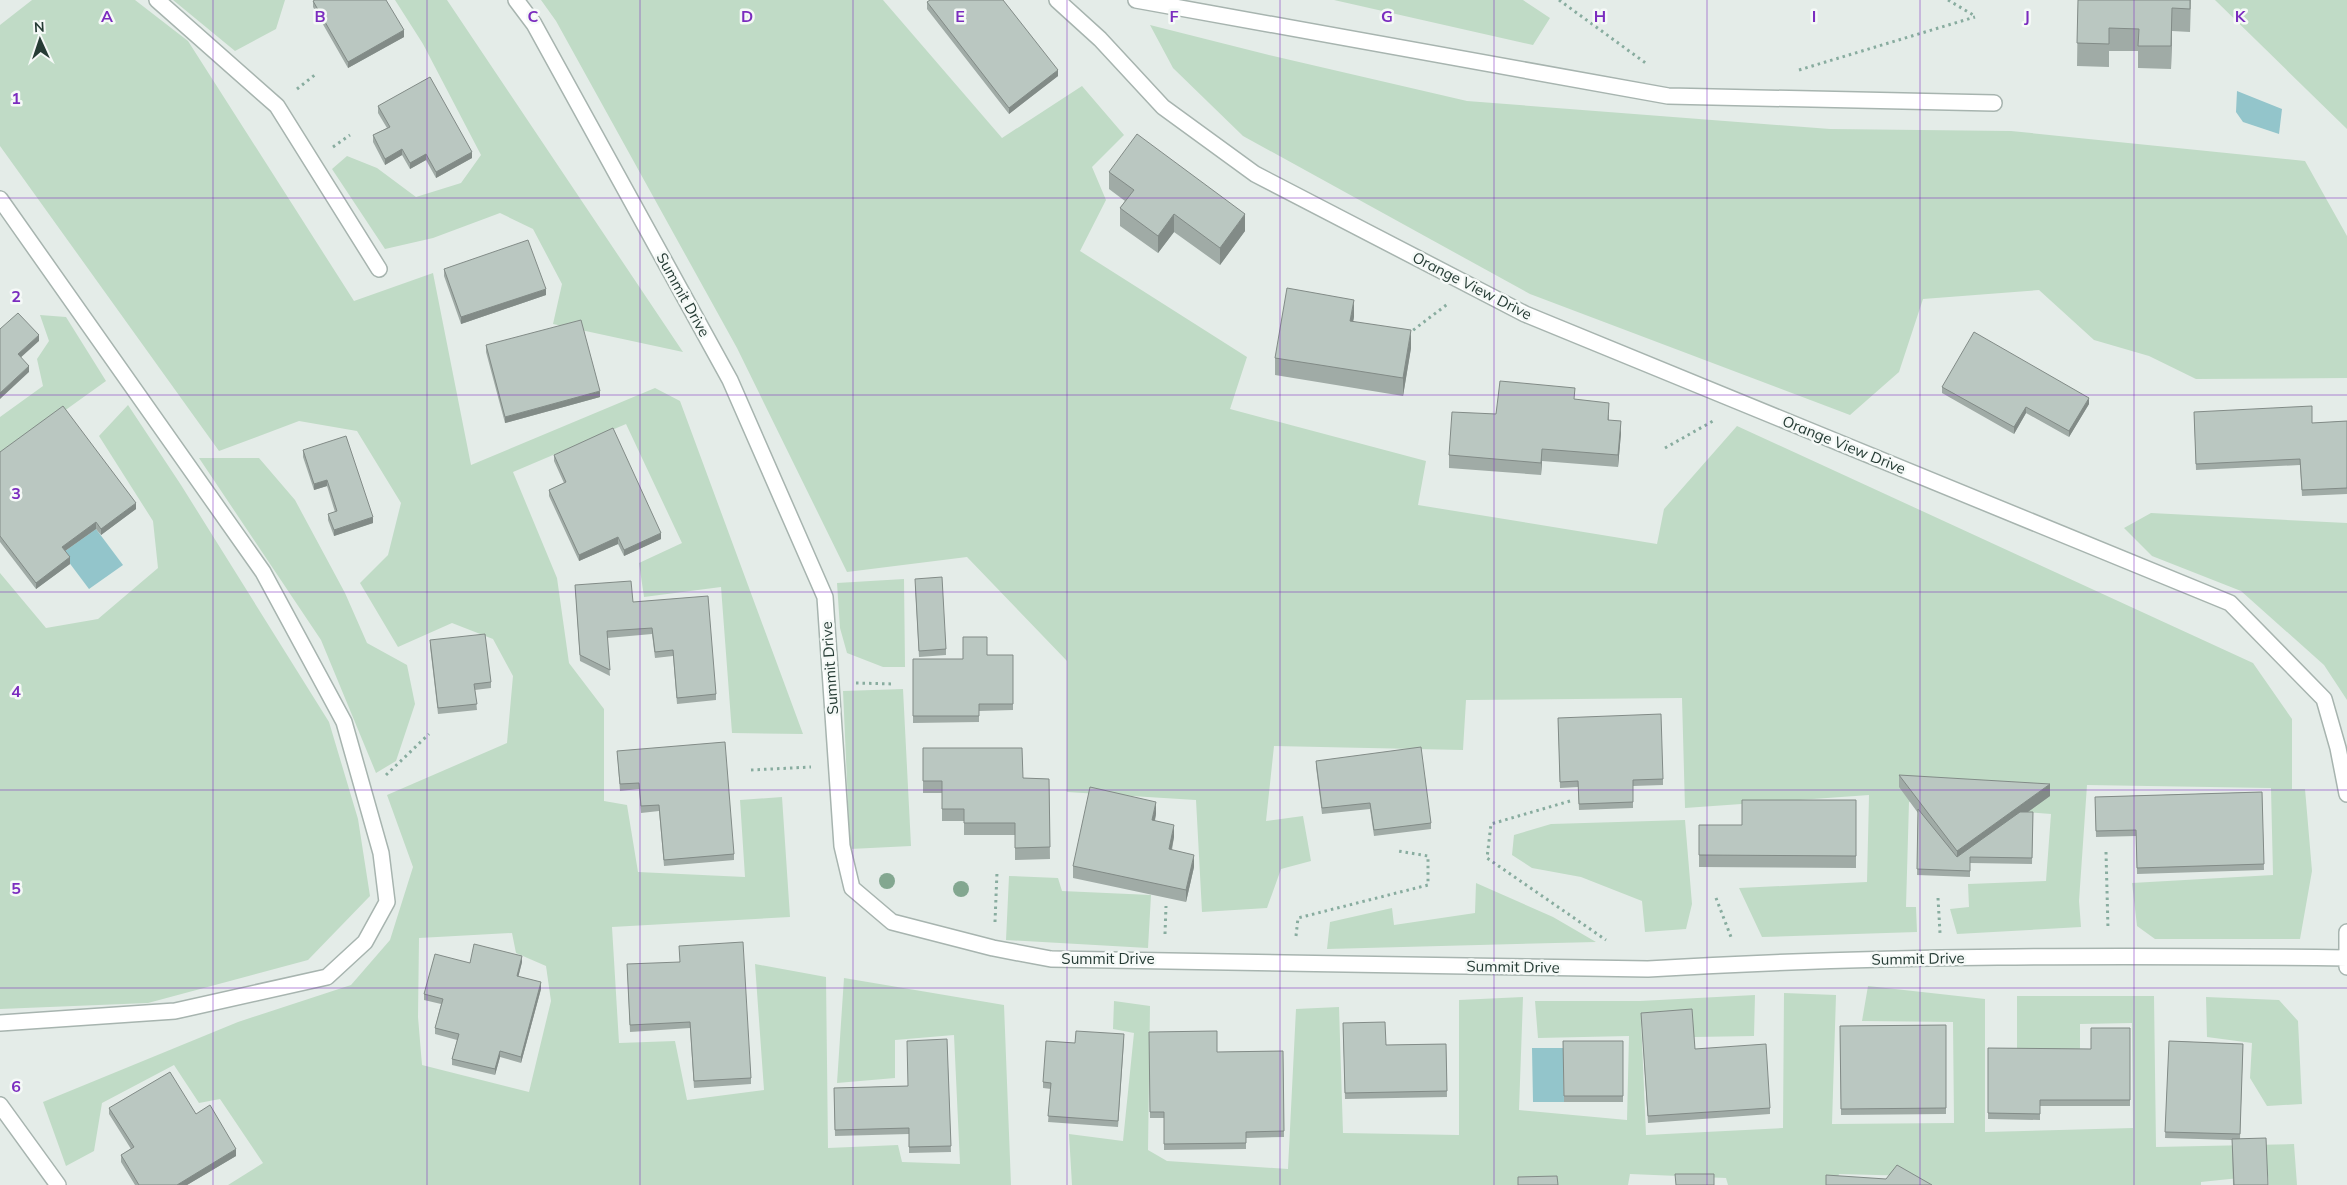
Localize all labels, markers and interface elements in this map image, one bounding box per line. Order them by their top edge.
text: A [101,6,113,26]
text: B [314,6,326,26]
text: C [528,6,539,26]
text: D [741,6,753,26]
text: E [955,6,965,26]
text: F [1169,6,1179,26]
text: G [1381,6,1393,26]
text: H [1594,6,1606,26]
text: I [1812,6,1816,26]
text: J [2024,6,2030,26]
text: K [2235,6,2247,26]
north arrow [15,15,65,65]
text: N [34,18,45,36]
text: 1 [11,88,21,108]
street label: Orange View Drive [1409,247,1535,324]
street label: Summit Drive [653,249,714,340]
text: 2 [11,286,21,306]
street label: Orange View Drive [1780,411,1909,478]
text: 3 [11,483,21,503]
street label: Summit Drive [817,621,842,715]
text: 4 [11,681,21,701]
text: 5 [11,878,21,898]
street label: Summit Drive [1871,948,1965,969]
street label: Summit Drive [1061,949,1155,968]
street label: Summit Drive [1466,956,1560,977]
text: 6 [11,1076,21,1096]

